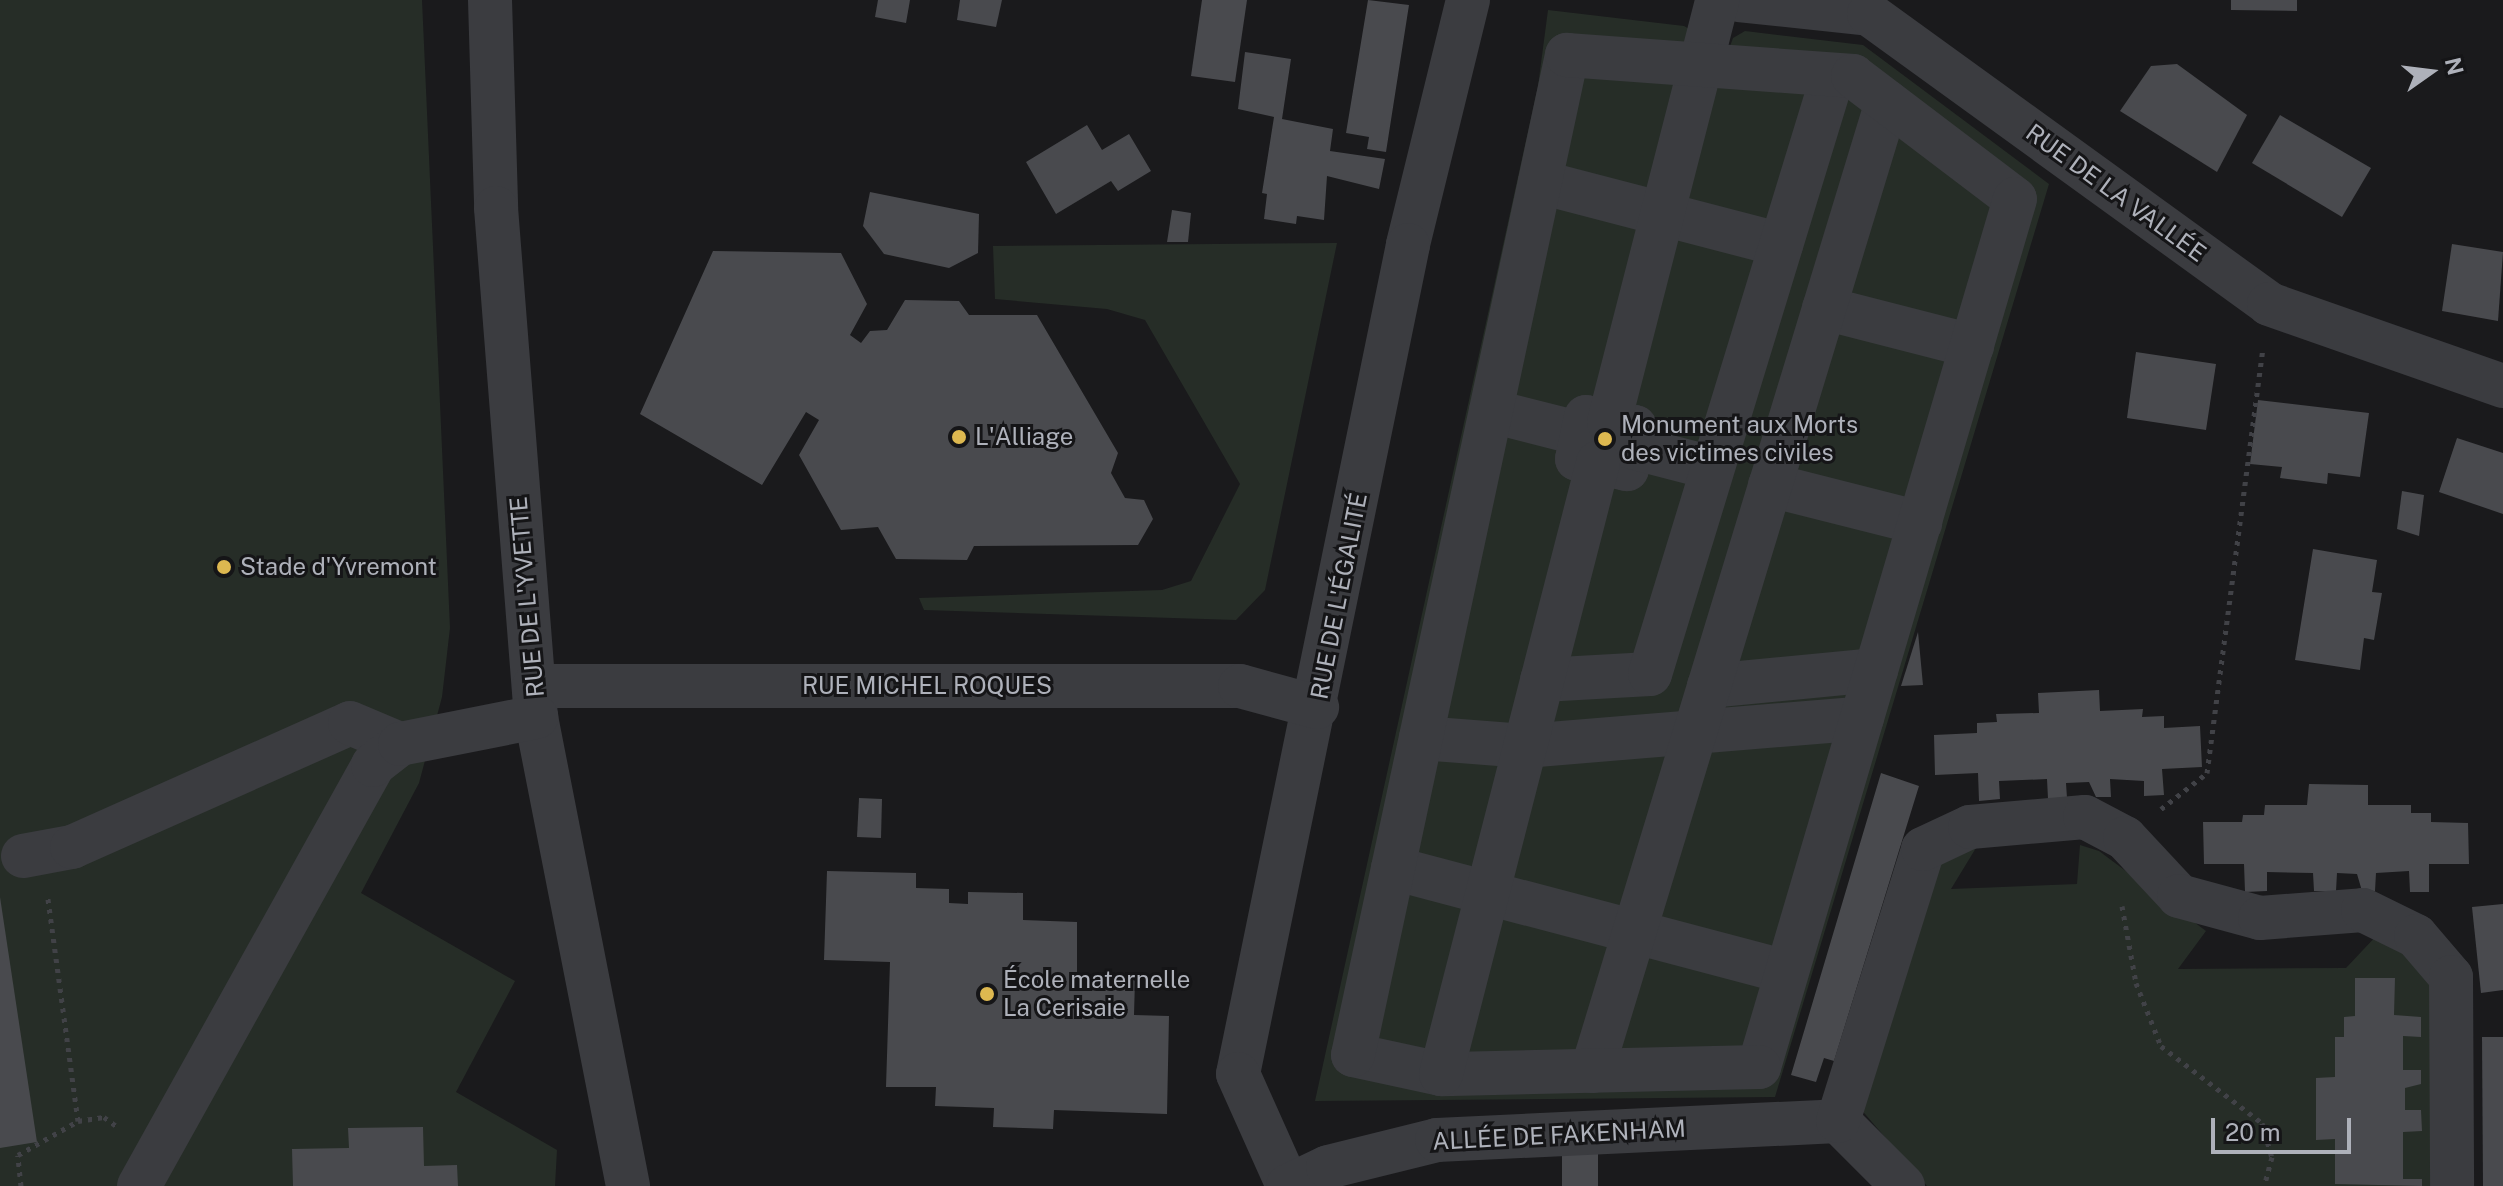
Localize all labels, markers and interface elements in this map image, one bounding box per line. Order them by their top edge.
north arrow [2391,32,2471,112]
text: N [2440,55,2469,78]
street label: RUE DE LA VALLÉE [2020,118,2212,268]
place label: Monument aux Morts des victimes civiles [1621,411,1858,467]
place label: L'Alliage [975,423,1073,451]
marker: L'Alliage [950,428,968,446]
marker: Monument aux Morts des victimes civiles [1596,430,1614,448]
street label: RUE DE L'ÉGALITÉ [1305,490,1373,702]
street label: RUE DE L'YVETTE [504,495,550,699]
place label: Stade d'Yvremont [240,553,437,581]
marker: Stade d'Yvremont [215,558,233,576]
street label: RUE MICHEL ROQUES [802,672,1052,700]
place label: École maternelle La Cerisaie [1003,966,1190,1022]
marker: École maternelle La Cerisaie [978,985,996,1003]
scale bar [2215,1102,2355,1152]
street label: ALLÉE DE FAKENHAM [1432,1114,1686,1156]
text: 20 m [2225,1118,2281,1146]

